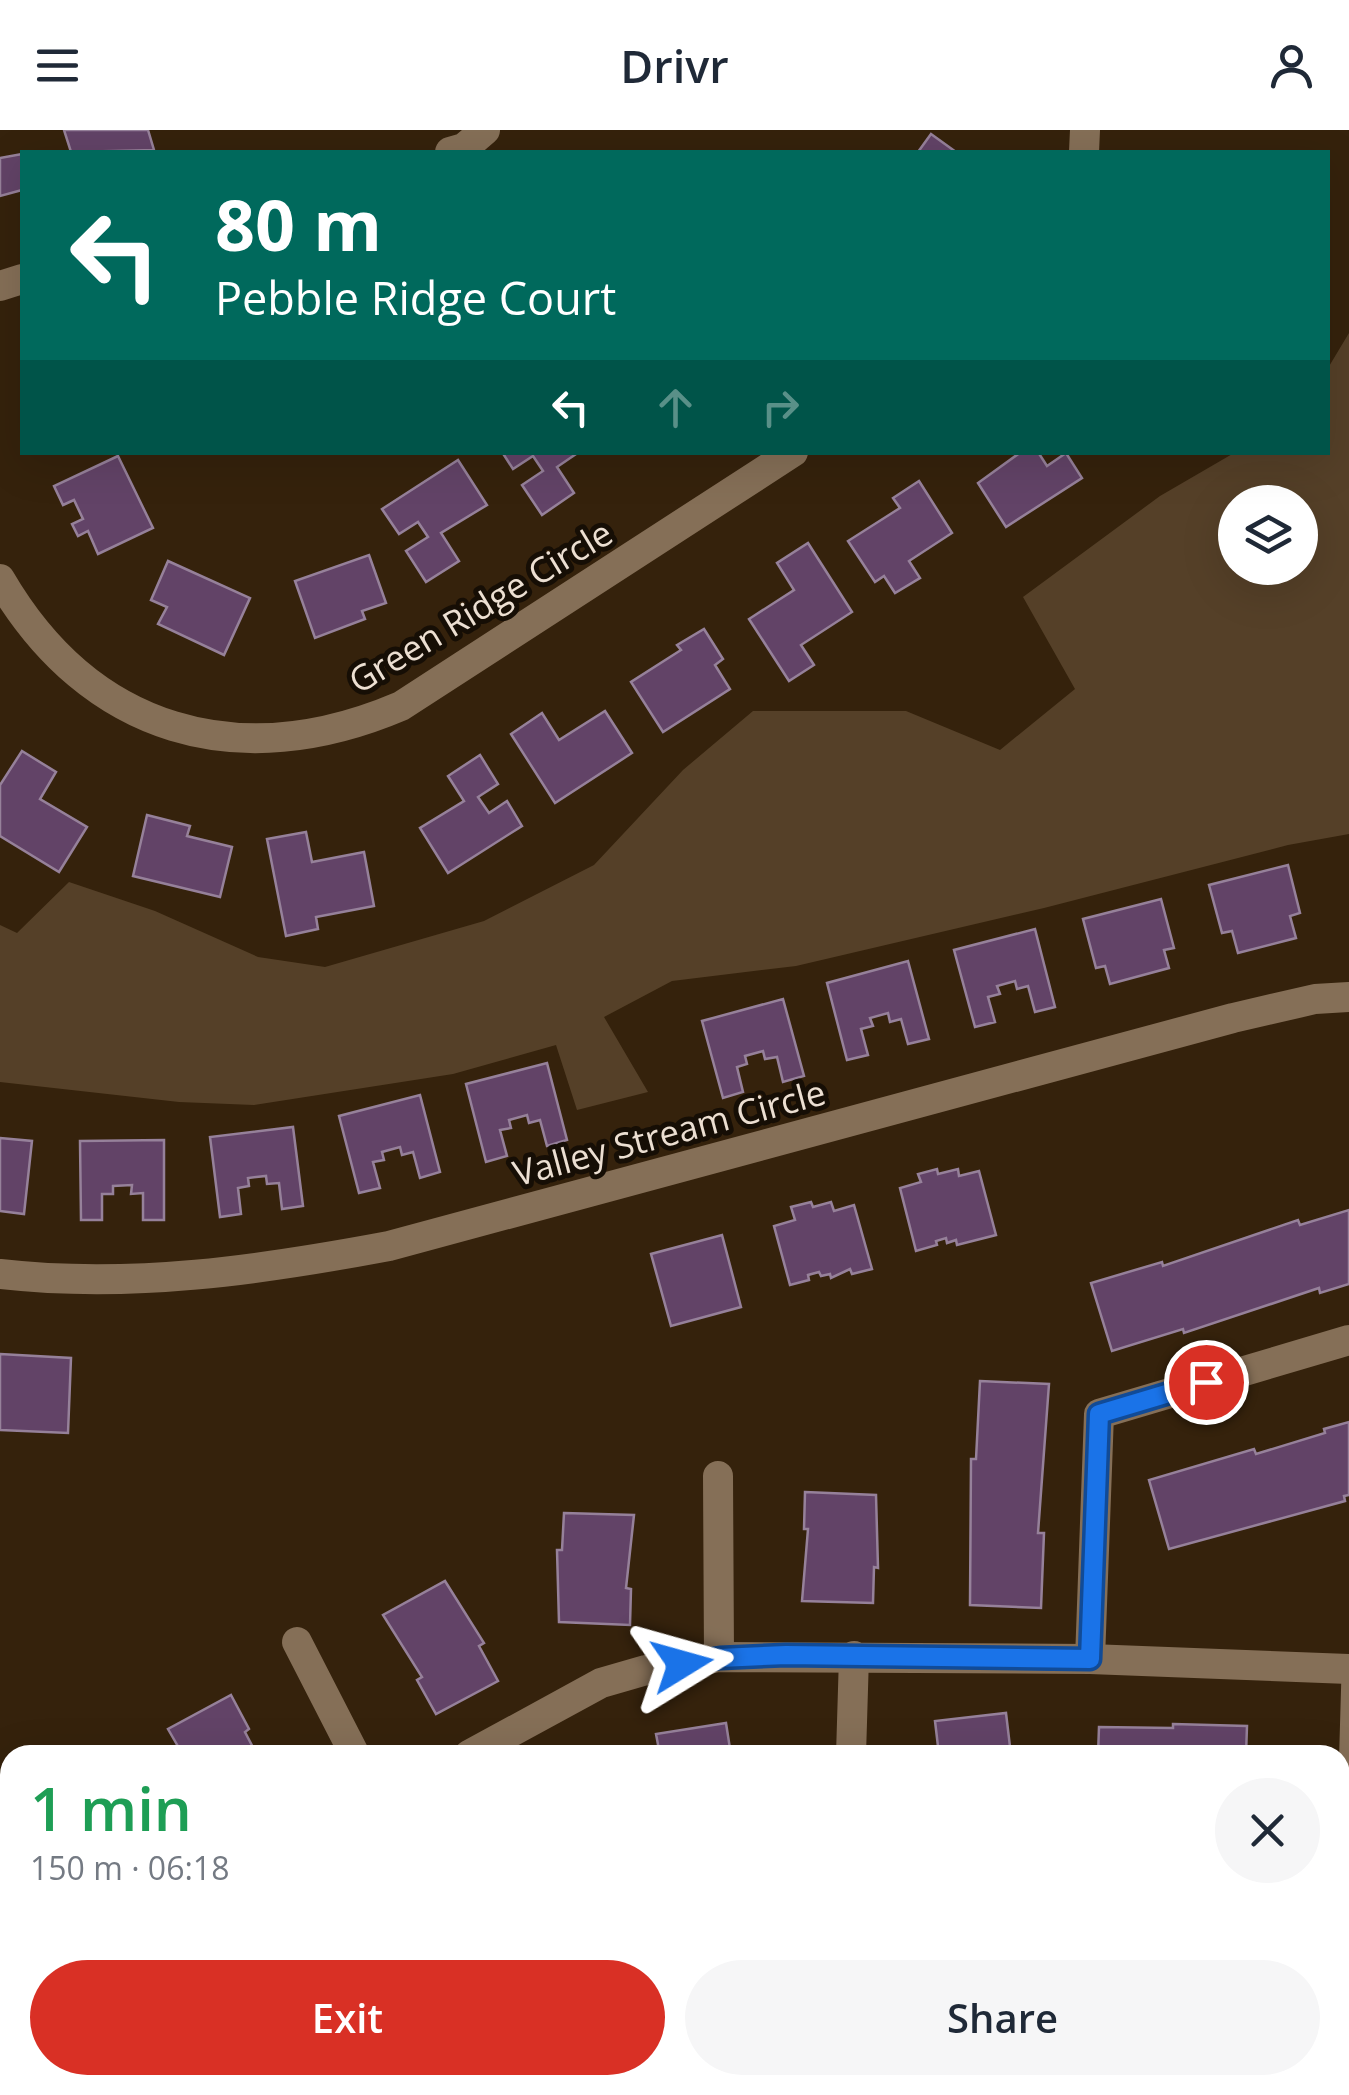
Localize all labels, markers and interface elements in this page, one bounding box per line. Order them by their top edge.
text: Drivr [620,35,729,96]
icon: menu [30,38,85,93]
icon: person [1264,38,1319,93]
text: 80 m [215,176,382,272]
icon: left [50,190,180,320]
text: Pebble Ridge Court [215,267,616,328]
icon: left [543,380,598,435]
icon: ahead [648,380,703,435]
icon: right [753,380,808,435]
map controls [1218,485,1318,585]
button: layers [1218,485,1318,585]
street label: Green Ridge Circle [339,509,621,703]
street label: Valley Stream Circle [508,1068,830,1196]
pin [1164,1340,1249,1425]
icon: arrive [1179,1355,1234,1410]
position arrow [630,1612,734,1716]
text: 1 min [30,1767,192,1849]
button: close [1215,1778,1320,1883]
text: 150 m · 06:18 [30,1846,229,1889]
button: Exit [30,1960,665,2075]
button: Share [685,1960,1320,2075]

